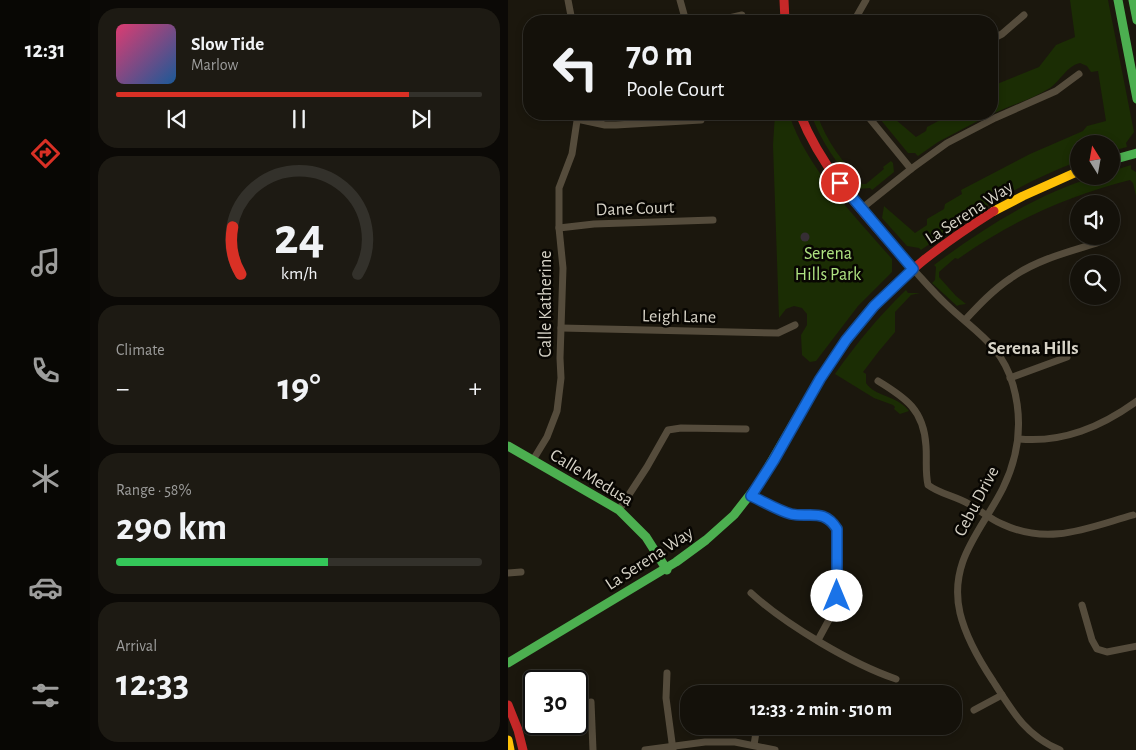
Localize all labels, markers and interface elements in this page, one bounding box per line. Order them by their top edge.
text: Slow Tide [191,35,264,54]
icon: left [543,35,608,100]
text: 70 m [626,37,693,72]
text: 12:31 [25,39,65,61]
text: Marlow [191,57,238,73]
text: Poole Court [626,78,724,100]
icon: previous [163,105,191,133]
icon: pause [285,105,313,133]
icon: next [407,105,435,133]
north arrow [1070,135,1120,185]
map controls [1070,135,1120,305]
icon: directions [28,136,63,171]
pin [819,162,861,204]
icon: arrive [826,169,854,197]
street label: La Serena Way [922,178,1017,248]
button: sound [1070,195,1120,245]
street label: Dane Court [595,199,675,219]
text: 24 [274,211,324,263]
icon: music [28,245,63,280]
park label: Serena Hills Park [795,245,862,284]
street label: Calle Katherine [537,251,555,357]
button: search [1070,255,1120,305]
text: km/h [281,265,317,283]
street label: Leigh Lane [642,307,716,327]
district label: Serena Hills [987,339,1079,358]
text: Climate [116,342,165,358]
icon: phone [28,353,63,388]
text: 19° [277,369,321,407]
text: − [116,375,129,403]
text: + [469,375,482,403]
street label: Calle Medusa [547,446,636,510]
icon: climate [28,461,63,496]
street label: Cebu Drive [951,464,1003,539]
text: Range · 58% [116,482,192,498]
text: 290 km [116,509,227,547]
street label: La Serena Way [602,524,697,594]
position arrow [810,569,862,621]
icon: car [28,570,63,605]
text: Arrival [116,638,157,654]
text: 12:33 [116,665,189,703]
speed limit sign: 30 [523,670,588,735]
icon: filters [28,678,63,713]
text: 12:33 · 2 min · 510 m [750,700,892,719]

